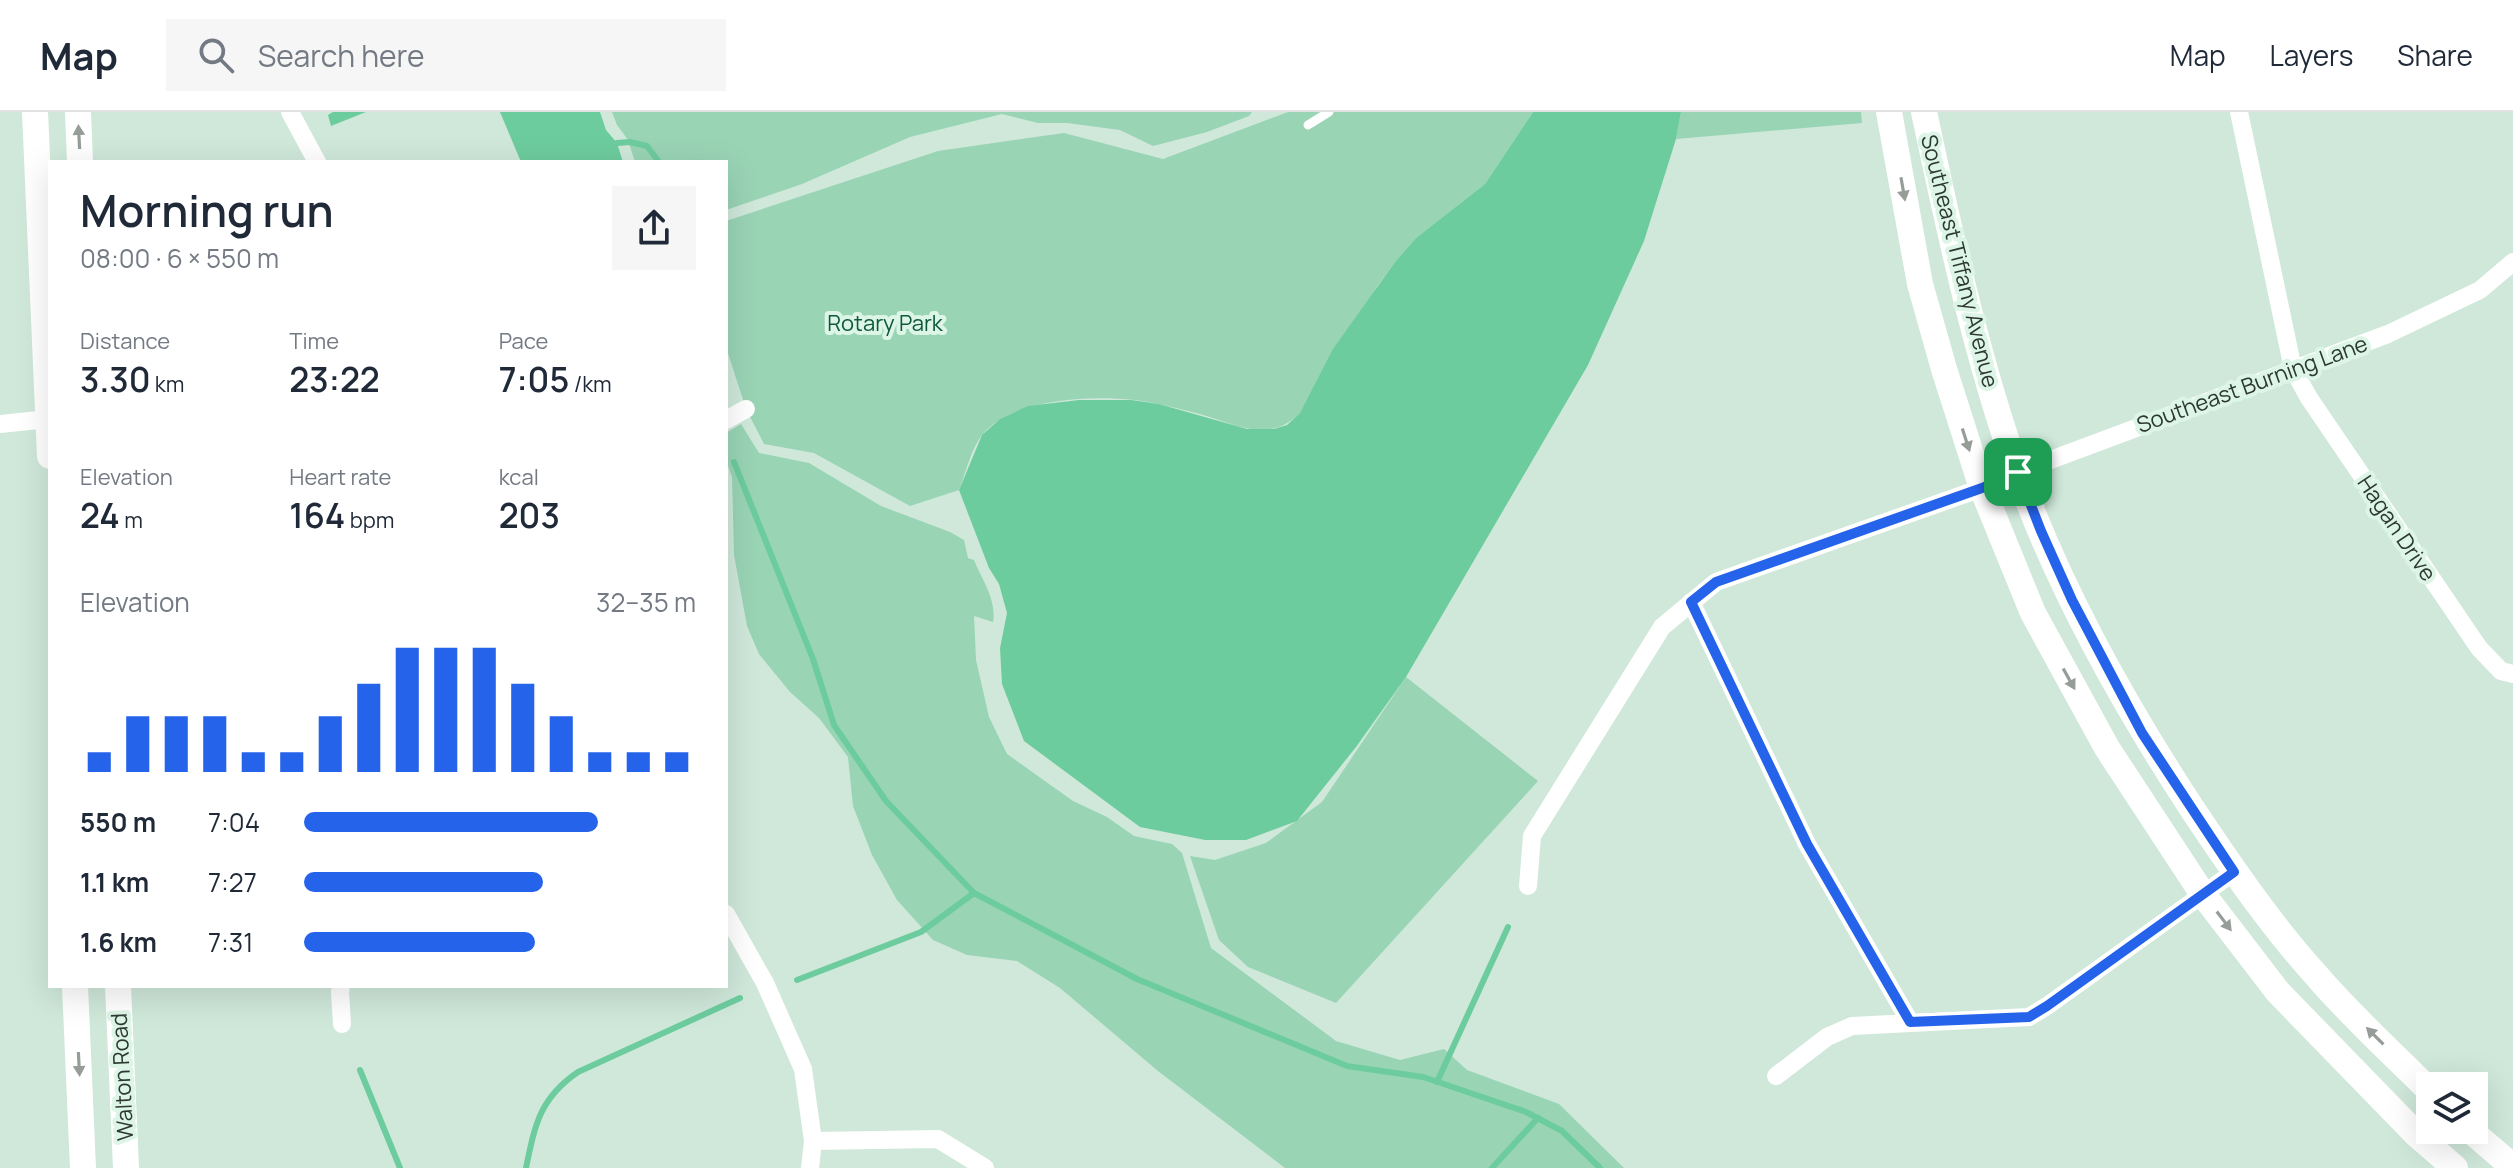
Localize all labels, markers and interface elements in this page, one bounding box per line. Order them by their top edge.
search box [166,19,726,91]
text: Map [40,29,118,81]
icon: search [194,33,238,77]
text: Search here [258,35,425,76]
text: Map [2170,36,2226,74]
text: Layers [2270,36,2353,74]
text: Share [2397,36,2473,74]
one-way arrow [72,124,85,149]
street label: Southeast Tiffany Avenue [1914,131,2006,391]
one-way arrow [1897,177,1909,202]
text: Morning run [80,180,334,240]
button: share [612,186,696,270]
text: 08:00 · 6 × 550 m [80,240,279,276]
park label: Rotary Park [827,308,944,338]
text: Distance [80,326,170,356]
text: Time [289,326,339,356]
text: Pace [499,326,548,356]
street label: Southeast Burning Lane [2132,328,2372,440]
text: 3.30 [80,356,150,402]
text: 23:22 [289,356,380,402]
text: 7:05 [499,356,569,402]
text: km [150,369,184,399]
text: /km [569,369,612,399]
one-way arrow [1961,429,1973,453]
pin [1984,438,2052,506]
icon: arrive [1996,450,2040,494]
text: Elevation [80,462,173,492]
text: Heart rate [289,462,391,492]
text: kcal [499,462,539,492]
street label: Hagan Drive [2351,469,2443,587]
text: 24 [80,492,120,538]
text: 164 [289,492,345,538]
text: 203 [499,492,560,538]
text: m [120,505,143,535]
text: bpm [345,505,394,535]
text: Elevation [80,584,190,620]
text: 32–35 m [596,584,696,620]
one-way arrow [2062,667,2076,690]
text: 550 m [80,804,156,840]
text: 7:04 [208,804,260,840]
text: 1.1 km [80,864,149,900]
text: 7:27 [208,864,257,900]
one-way arrow [2215,911,2231,931]
text: 1.6 km [80,924,157,960]
text: 7:31 [208,924,253,960]
street label: Walton Road [104,1012,140,1142]
one-way arrow [2366,1027,2385,1046]
one-way arrow [72,1052,85,1077]
map controls [2416,1072,2488,1144]
button: layers [2416,1072,2488,1144]

